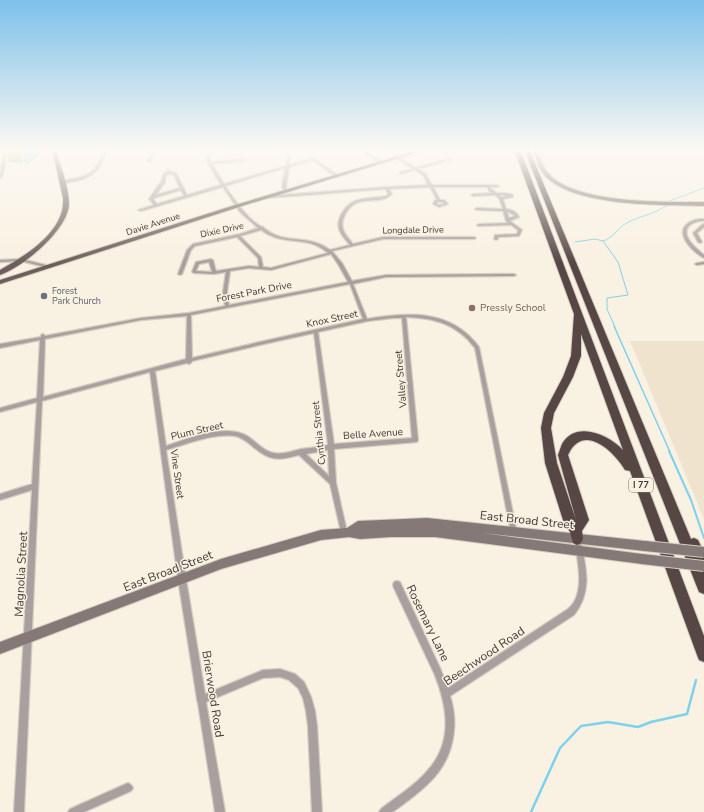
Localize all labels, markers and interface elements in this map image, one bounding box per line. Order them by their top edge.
street label: Davie Avenue [125,210,182,238]
street label: Dixie Drive [199,220,245,240]
street label: Longdale Drive [382,223,444,237]
street label: Forest Park Drive [215,278,293,306]
place label: Forest Park Church [52,285,101,307]
marker: Forest Park Church [39,291,49,301]
place label: Pressly School [480,301,546,315]
marker: Pressly School [467,303,477,313]
street label: Knox Street [305,307,360,331]
street label: Valley Street [391,349,411,409]
street label: Cynthia Street [309,400,329,466]
street label: Plum Street [169,418,225,444]
street label: Belle Avenue [343,425,403,443]
street label: Vine Street [166,447,187,500]
road number: I 77 [629,478,653,492]
street label: East Broad Street [479,507,576,533]
street label: Magnolia Street [11,530,31,617]
street label: East Broad Street [121,546,216,595]
street label: Rosemary Lane [403,582,453,664]
street label: Beechwood Road [440,623,528,689]
street label: Brierwood Road [198,649,228,739]

